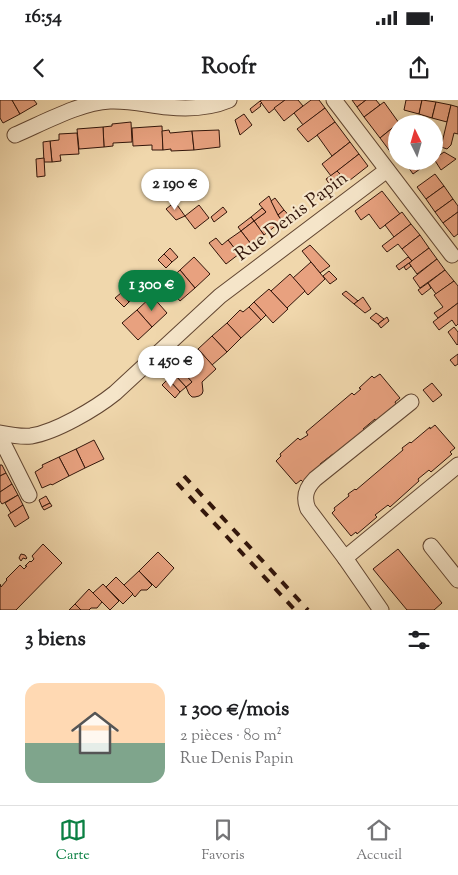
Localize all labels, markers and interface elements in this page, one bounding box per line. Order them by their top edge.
text: 16:54 [25,4,62,31]
text: Roofr [201,52,257,84]
icon: back [25,54,53,82]
icon: share [405,54,433,82]
north arrow [388,115,442,170]
map controls [388,115,443,170]
street label: Rue Denis Papin [230,166,354,268]
pin: 2 190 € [129,168,221,211]
text: 2 190 € [152,173,198,196]
pin: 1 300 € [106,270,198,312]
text: 1 300 € [129,274,175,297]
pin: 1 450 € [125,346,217,388]
text: 1 450 € [149,350,193,373]
text: 3 biens [25,625,86,655]
icon: filters [405,626,433,654]
text: 1 300 €/mois [180,695,289,725]
icon: home [65,703,125,763]
text: 2 pièces · 80 m² [180,725,282,748]
text: Rue Denis Papin [180,748,294,771]
tab: Carte [56,816,90,866]
tab: Favoris [202,816,245,866]
tab: Accueil [356,816,402,866]

